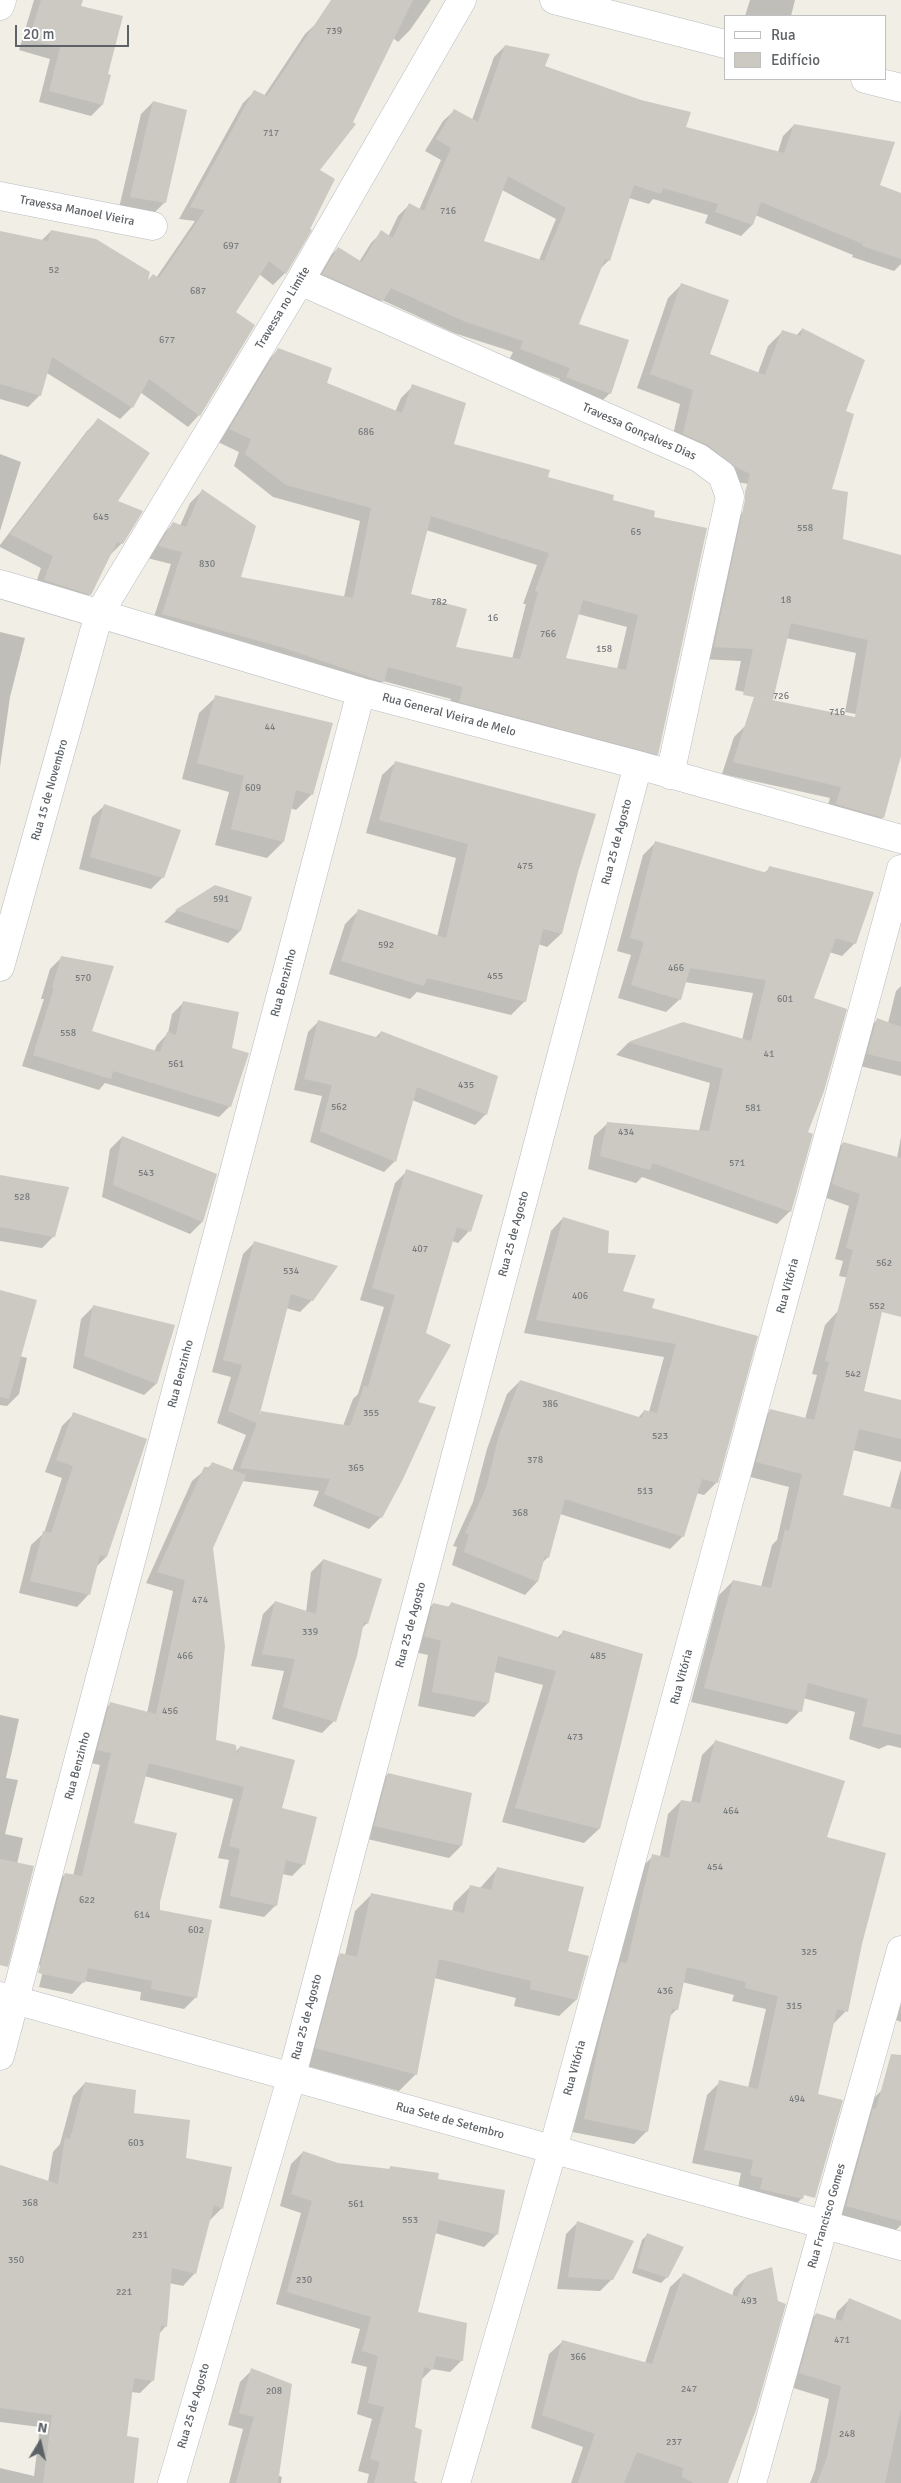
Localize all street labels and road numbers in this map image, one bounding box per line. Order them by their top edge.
street label: Travessa Manoel Vieira [18,193,136,229]
street label: Travessa no Limite [253,264,313,352]
street label: Travessa Gonçalves Dias [580,400,698,464]
street label: Rua General Vieira de Melo [381,690,517,740]
street label: Rua 15 de Novembro [29,738,71,842]
street label: Rua 25 de Agosto [599,798,635,886]
street label: Rua Benzinho [268,947,300,1019]
street label: Rua 25 de Agosto [496,1190,532,1278]
street label: Rua Vitória [774,1257,802,1315]
street label: Rua Benzinho [165,1338,197,1410]
street label: Rua 25 de Agosto [393,1581,429,1669]
street label: Rua Vitória [668,1648,696,1706]
street label: Rua Benzinho [62,1730,94,1802]
street label: Rua 25 de Agosto [289,1973,325,2061]
street label: Rua Vitória [561,2039,589,2097]
street label: Rua Sete de Setembro [394,2100,506,2142]
street label: Rua Francisco Gomes [805,2162,849,2270]
street label: Rua 25 de Agosto [175,2362,213,2450]

